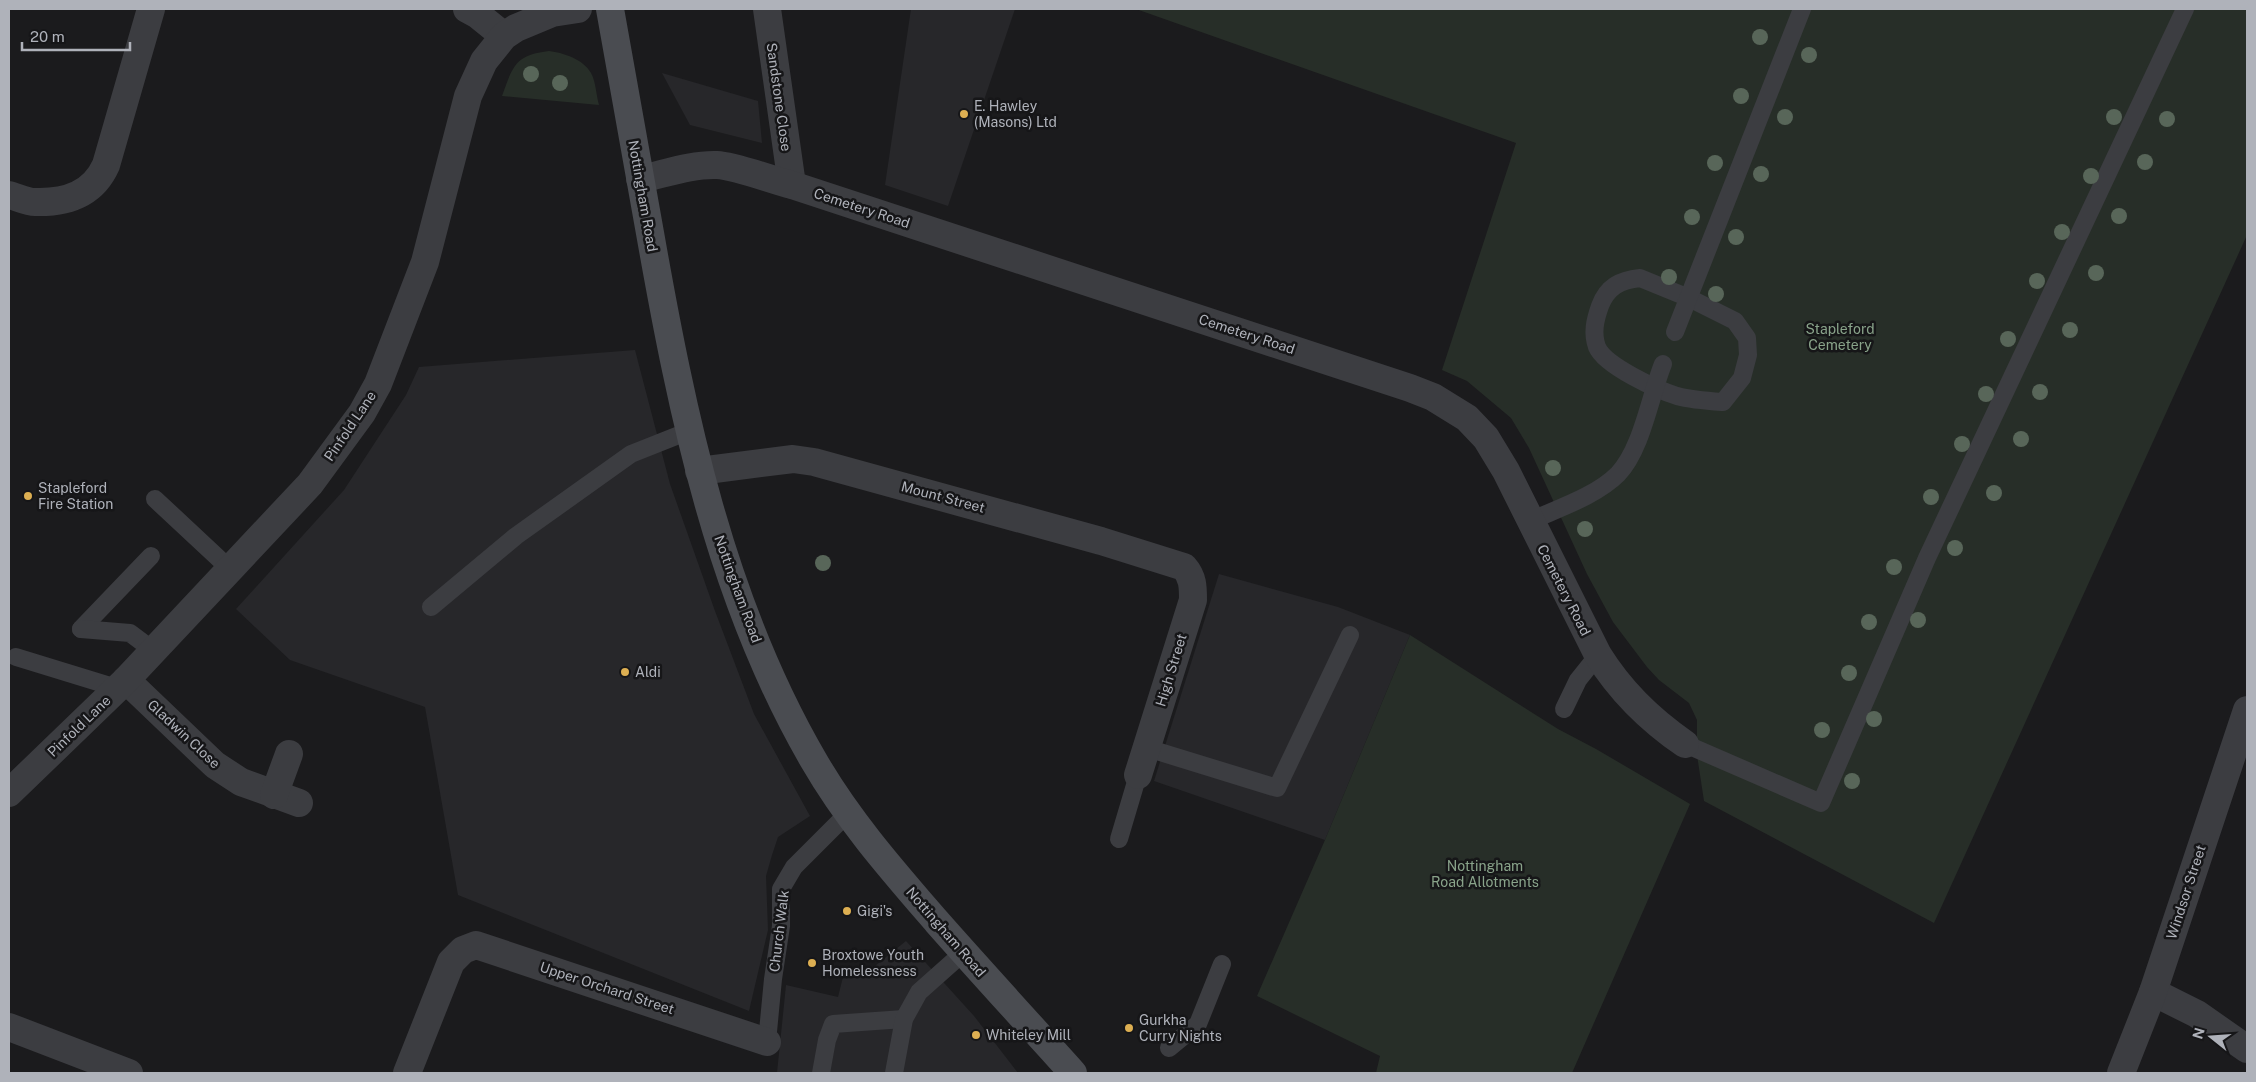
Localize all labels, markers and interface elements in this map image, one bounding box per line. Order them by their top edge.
scale bar [22,20,130,52]
text: 20 m [30,28,65,45]
street label: Sandstone Close [763,42,795,152]
place label: E. Hawley (Masons) Ltd [974,98,1057,130]
marker: E. Hawley (Masons) Ltd [958,108,970,120]
street label: Nottingham Road [625,139,661,253]
street label: Cemetery Road [812,185,912,231]
street label: Cemetery Road [1197,311,1297,357]
park label: Stapleford Cemetery [1805,321,1875,353]
street label: Pinfold Lane [321,388,379,464]
street label: Mount Street [899,478,987,516]
place label: Stapleford Fire Station [38,480,113,512]
marker: Stapleford Fire Station [22,490,34,502]
street label: Nottingham Road [711,533,765,645]
street label: Cemetery Road [1534,542,1594,638]
street label: High Street [1152,632,1190,708]
place label: Aldi [635,664,661,680]
marker: Aldi [619,666,631,678]
street label: Pinfold Lane [44,692,114,760]
street label: Gladwin Close [145,696,223,772]
street label: Windsor Street [2163,843,2209,941]
park label: Nottingham Road Allotments [1431,858,1539,890]
street label: Nottingham Road [903,884,989,980]
street label: Church Walk [766,889,792,973]
place label: Gigi's [857,903,892,919]
marker: Gigi's [841,905,853,917]
place label: Broxtowe Youth Homelessness [822,947,924,979]
marker: Broxtowe Youth Homelessness [806,957,818,969]
street label: Upper Orchard Street [538,959,676,1017]
place label: Gurkha Curry Nights [1139,1012,1222,1044]
north arrow [2186,1012,2236,1062]
marker: Gurkha Curry Nights [1123,1022,1135,1034]
text: N [2189,1026,2208,1041]
place label: Whiteley Mill [986,1027,1071,1043]
marker: Whiteley Mill [970,1029,982,1041]

